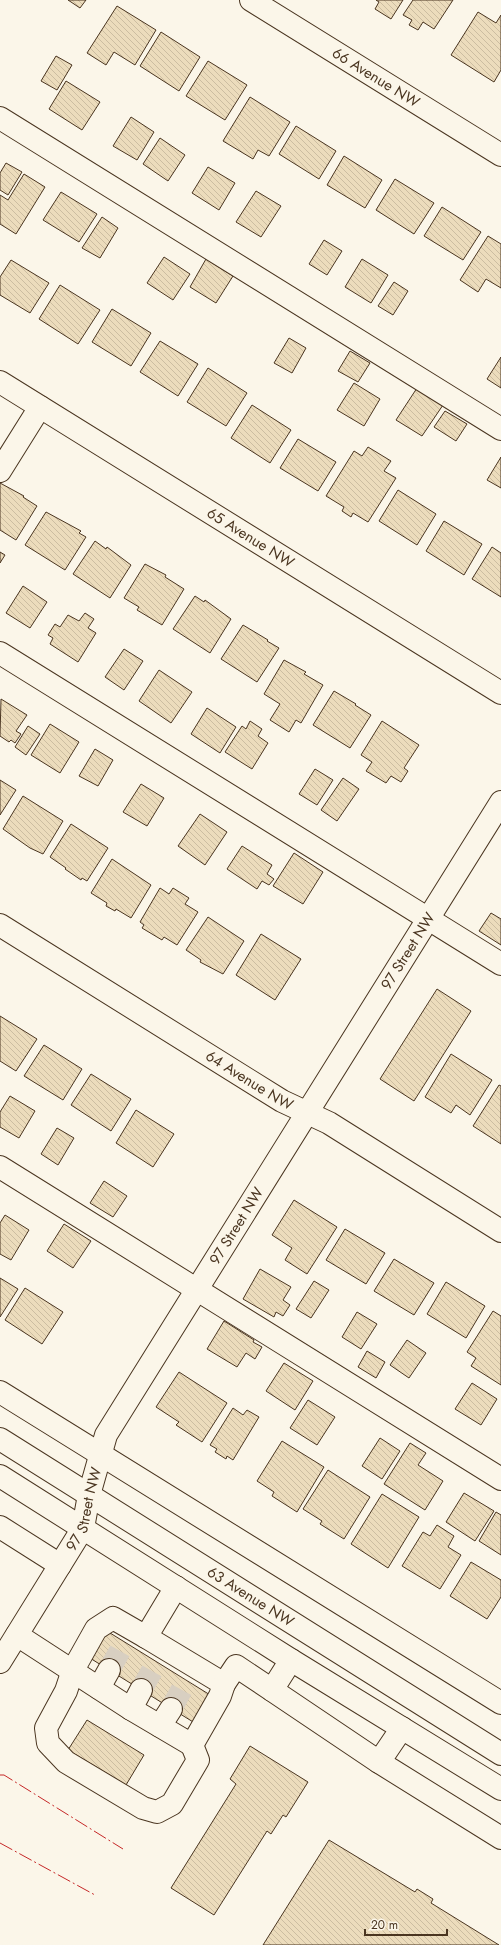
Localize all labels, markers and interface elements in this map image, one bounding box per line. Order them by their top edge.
street label: 66 Avenue NW [328,42,424,113]
street label: 65 Avenue NW [203,502,299,573]
street label: 97 Street NW [376,908,441,994]
street label: 64 Avenue NW [201,1045,297,1116]
street label: 97 Street NW [204,1183,269,1269]
street label: 97 Street NW [60,1464,107,1555]
street label: 63 Avenue NW [203,1561,299,1632]
scale bar [365,1911,447,1937]
text: 20 m [371,1916,398,1934]

